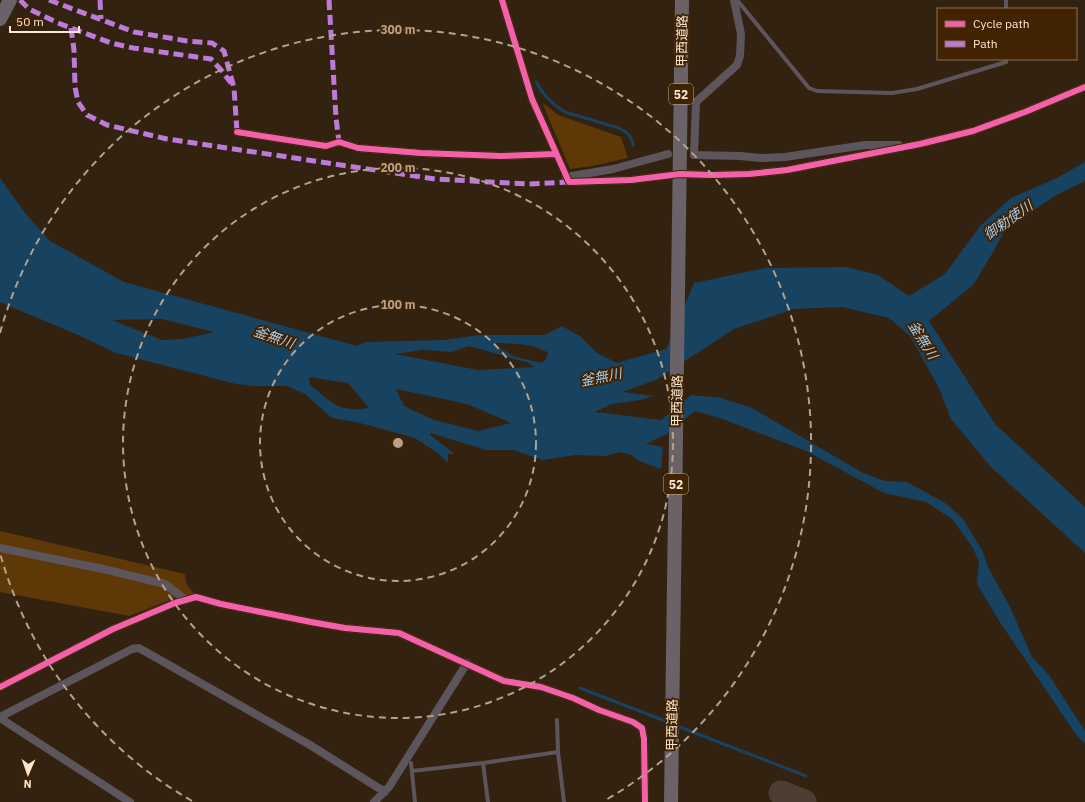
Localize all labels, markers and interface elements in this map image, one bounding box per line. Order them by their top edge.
scale bar [10,8,79,34]
legend [937,8,1077,60]
text: 50 m [16,14,44,29]
street label: 甲西道路 [673,15,691,67]
text: Cycle path [973,16,1030,31]
text: 300 m [380,22,416,37]
text: Path [973,36,998,51]
road number: 52 [669,84,693,104]
text: 200 m [380,160,416,175]
water label: 御勅使川 [980,195,1038,243]
text: 100 m [380,297,416,312]
water label: 釜無川 [904,317,943,364]
water label: 釜無川 [251,322,299,353]
water label: 釜無川 [579,364,625,390]
street label: 甲西道路 [668,375,686,427]
centre of rings [391,436,405,450]
road number: 52 [664,474,688,494]
street label: 甲西道路 [663,699,681,751]
north arrow [8,754,48,794]
text: N [23,777,32,791]

